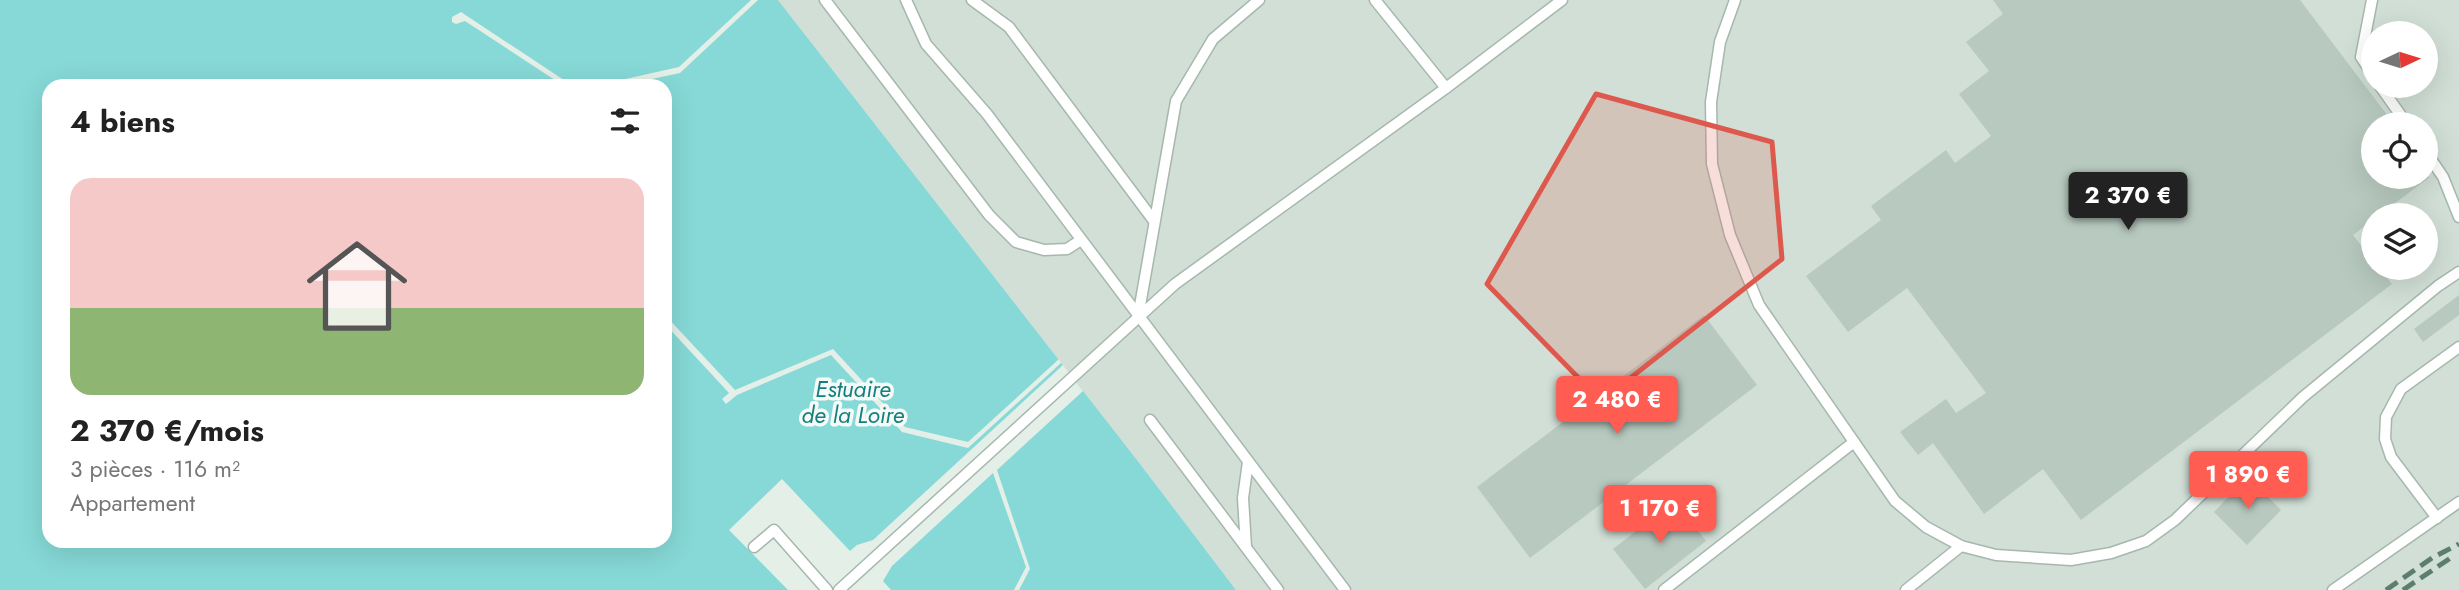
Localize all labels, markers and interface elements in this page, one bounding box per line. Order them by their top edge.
north arrow [2361,21,2438,98]
map controls [2361,21,2438,280]
text: 4 biens [70,100,175,143]
icon: filters [606,102,644,140]
button: locate [2361,112,2438,189]
pin: 2 370 € [2063,173,2193,232]
text: 2 370 € [2085,178,2172,212]
button: layers [2361,203,2438,280]
icon: home [294,223,420,349]
water label: Estuaire de la Loire [802,372,905,432]
pin: 2 480 € [1552,376,1682,436]
text: 2 480 € [1572,382,1662,416]
text: 2 370 €/mois [70,409,264,452]
text: 3 pièces · 116 m² [70,452,240,486]
pin: 1 890 € [2183,452,2313,511]
text: 1 890 € [2205,457,2291,491]
text: Appartement [70,486,195,520]
pin: 1 170 € [1595,486,1725,545]
text: 1 170 € [1619,491,1701,525]

